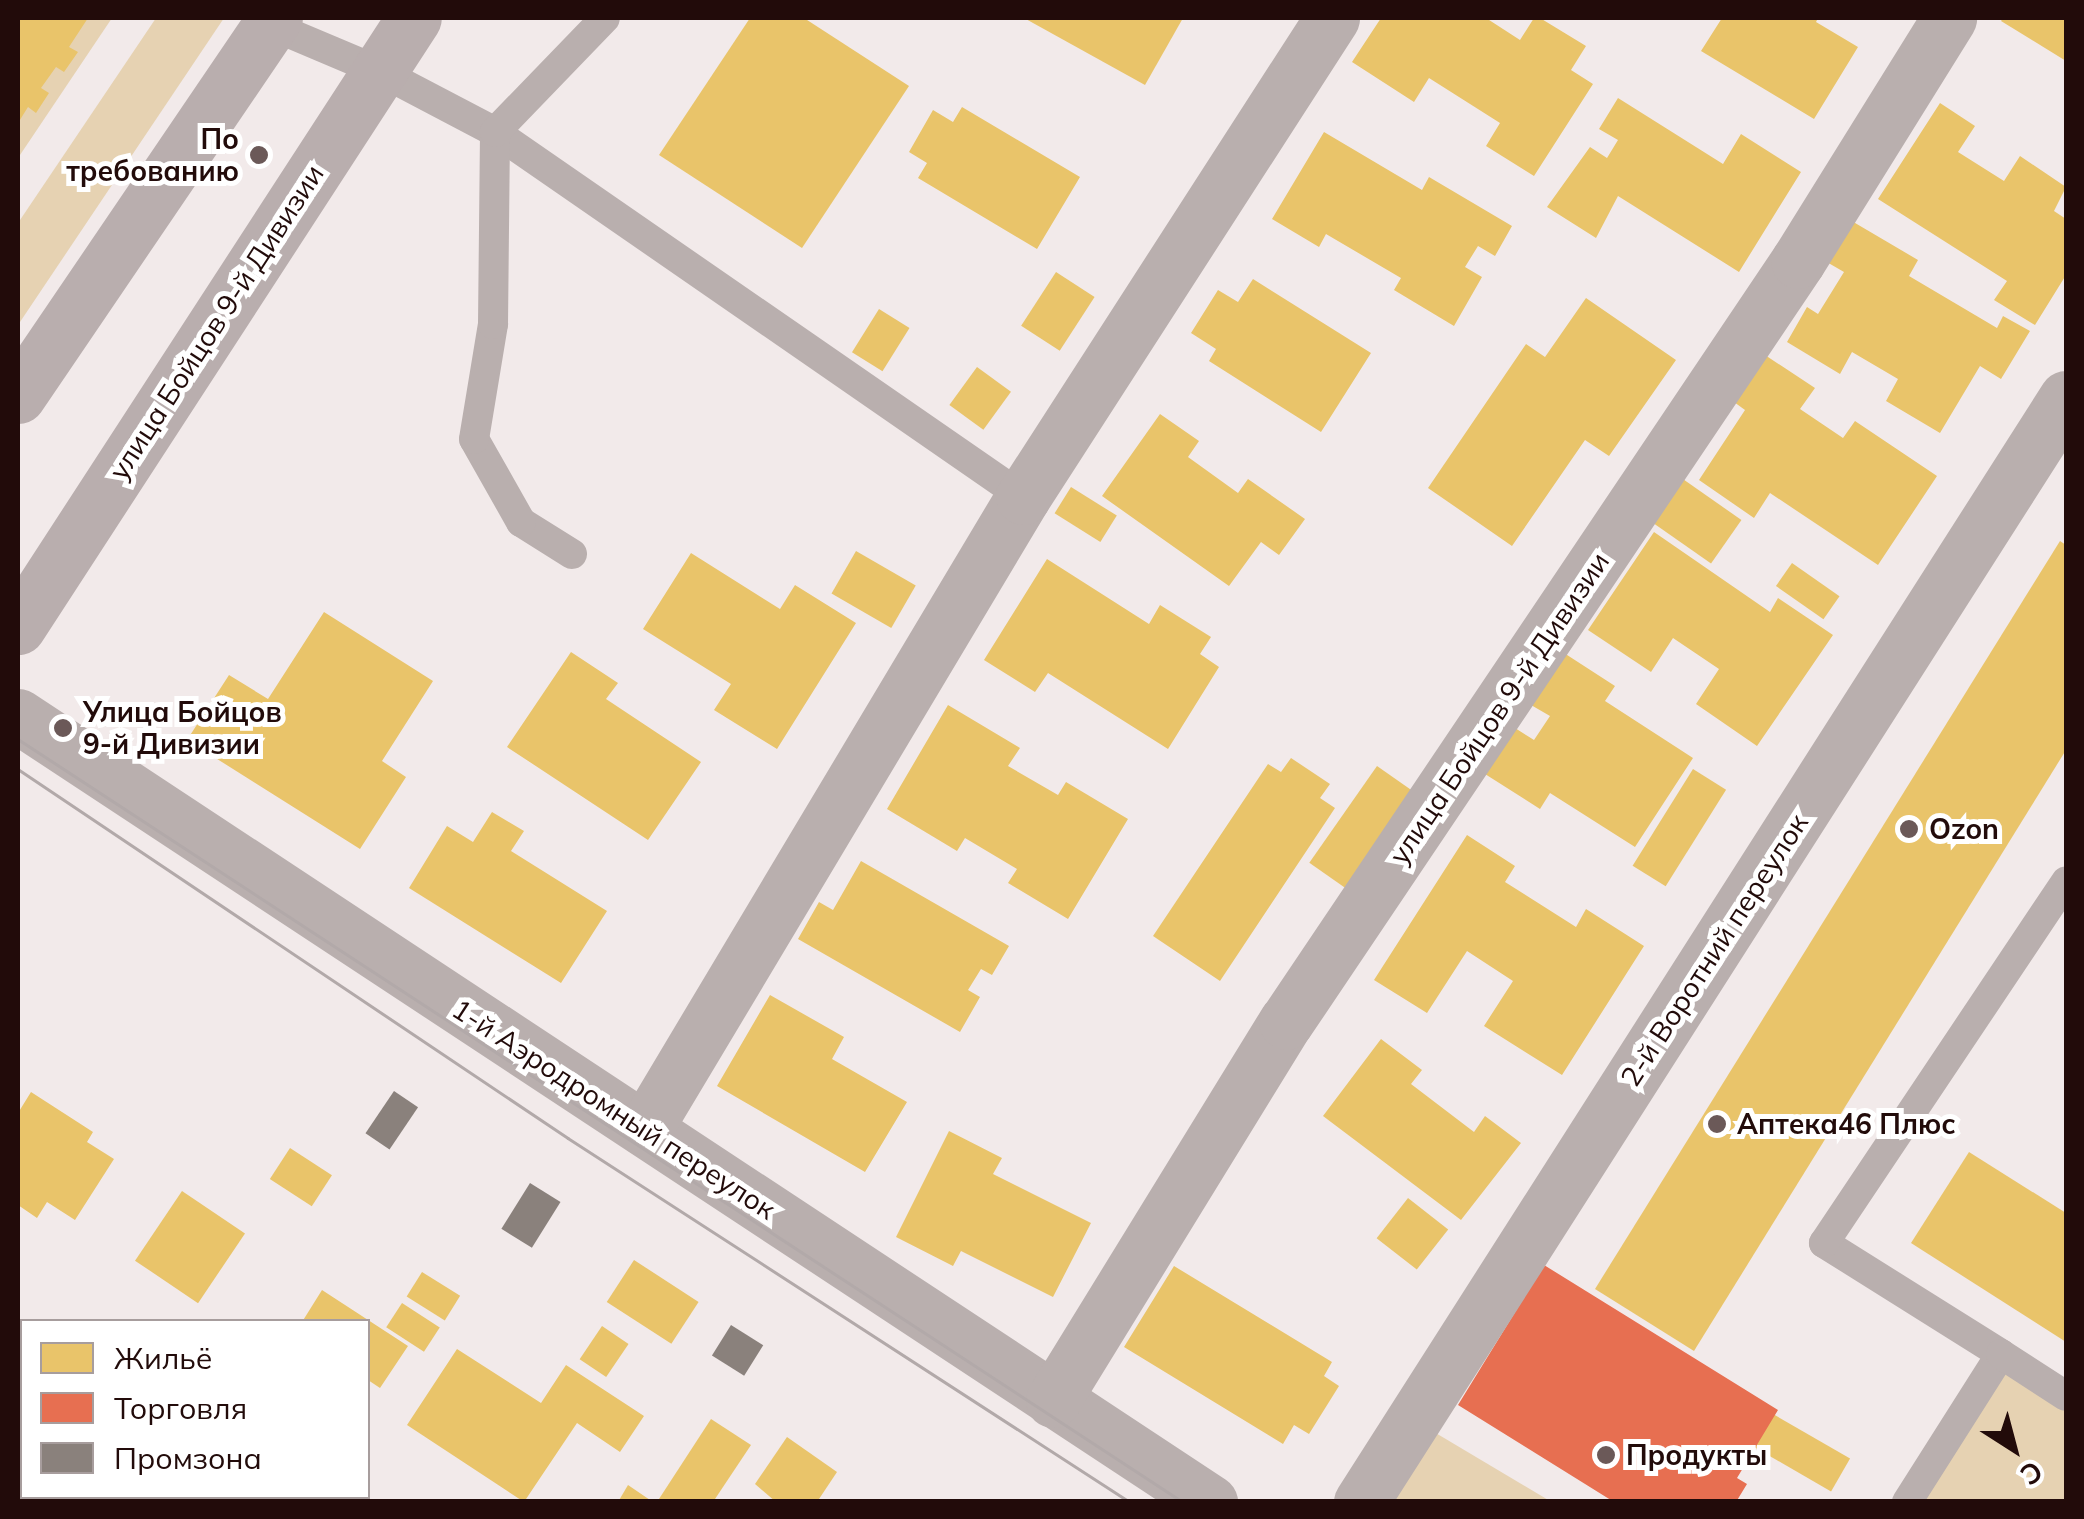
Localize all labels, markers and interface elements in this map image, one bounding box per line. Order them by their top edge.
place label: По требованию [66,122,239,188]
marker: По требованию [248,144,270,166]
street label: улица Бойцов 9-й Дивизии [101,158,331,486]
street label: улица Бойцов 9-й Дивизии [1382,546,1616,870]
place label: Улица Бойцов 9-й Дивизии [83,695,282,761]
marker: Улица Бойцов 9-й Дивизии [52,717,74,739]
street label: 2-й Воротний переулок [1613,807,1815,1093]
place label: Ozon [1929,812,1999,846]
marker: Ozon [1898,818,1920,840]
street label: 1-й Аэродромный переулок [446,992,782,1226]
place label: Аптека46 Плюс [1737,1107,1956,1141]
marker: Аптека46 Плюс [1706,1113,1728,1135]
legend [20,1319,370,1499]
text: Жильё [114,1339,212,1377]
text: Торговля [114,1389,247,1427]
north arrow [1964,1399,2064,1499]
place label: Продукты [1626,1438,1767,1472]
text: Промзона [114,1439,262,1477]
marker: Продукты [1595,1444,1617,1466]
text: С [2014,1454,2050,1493]

